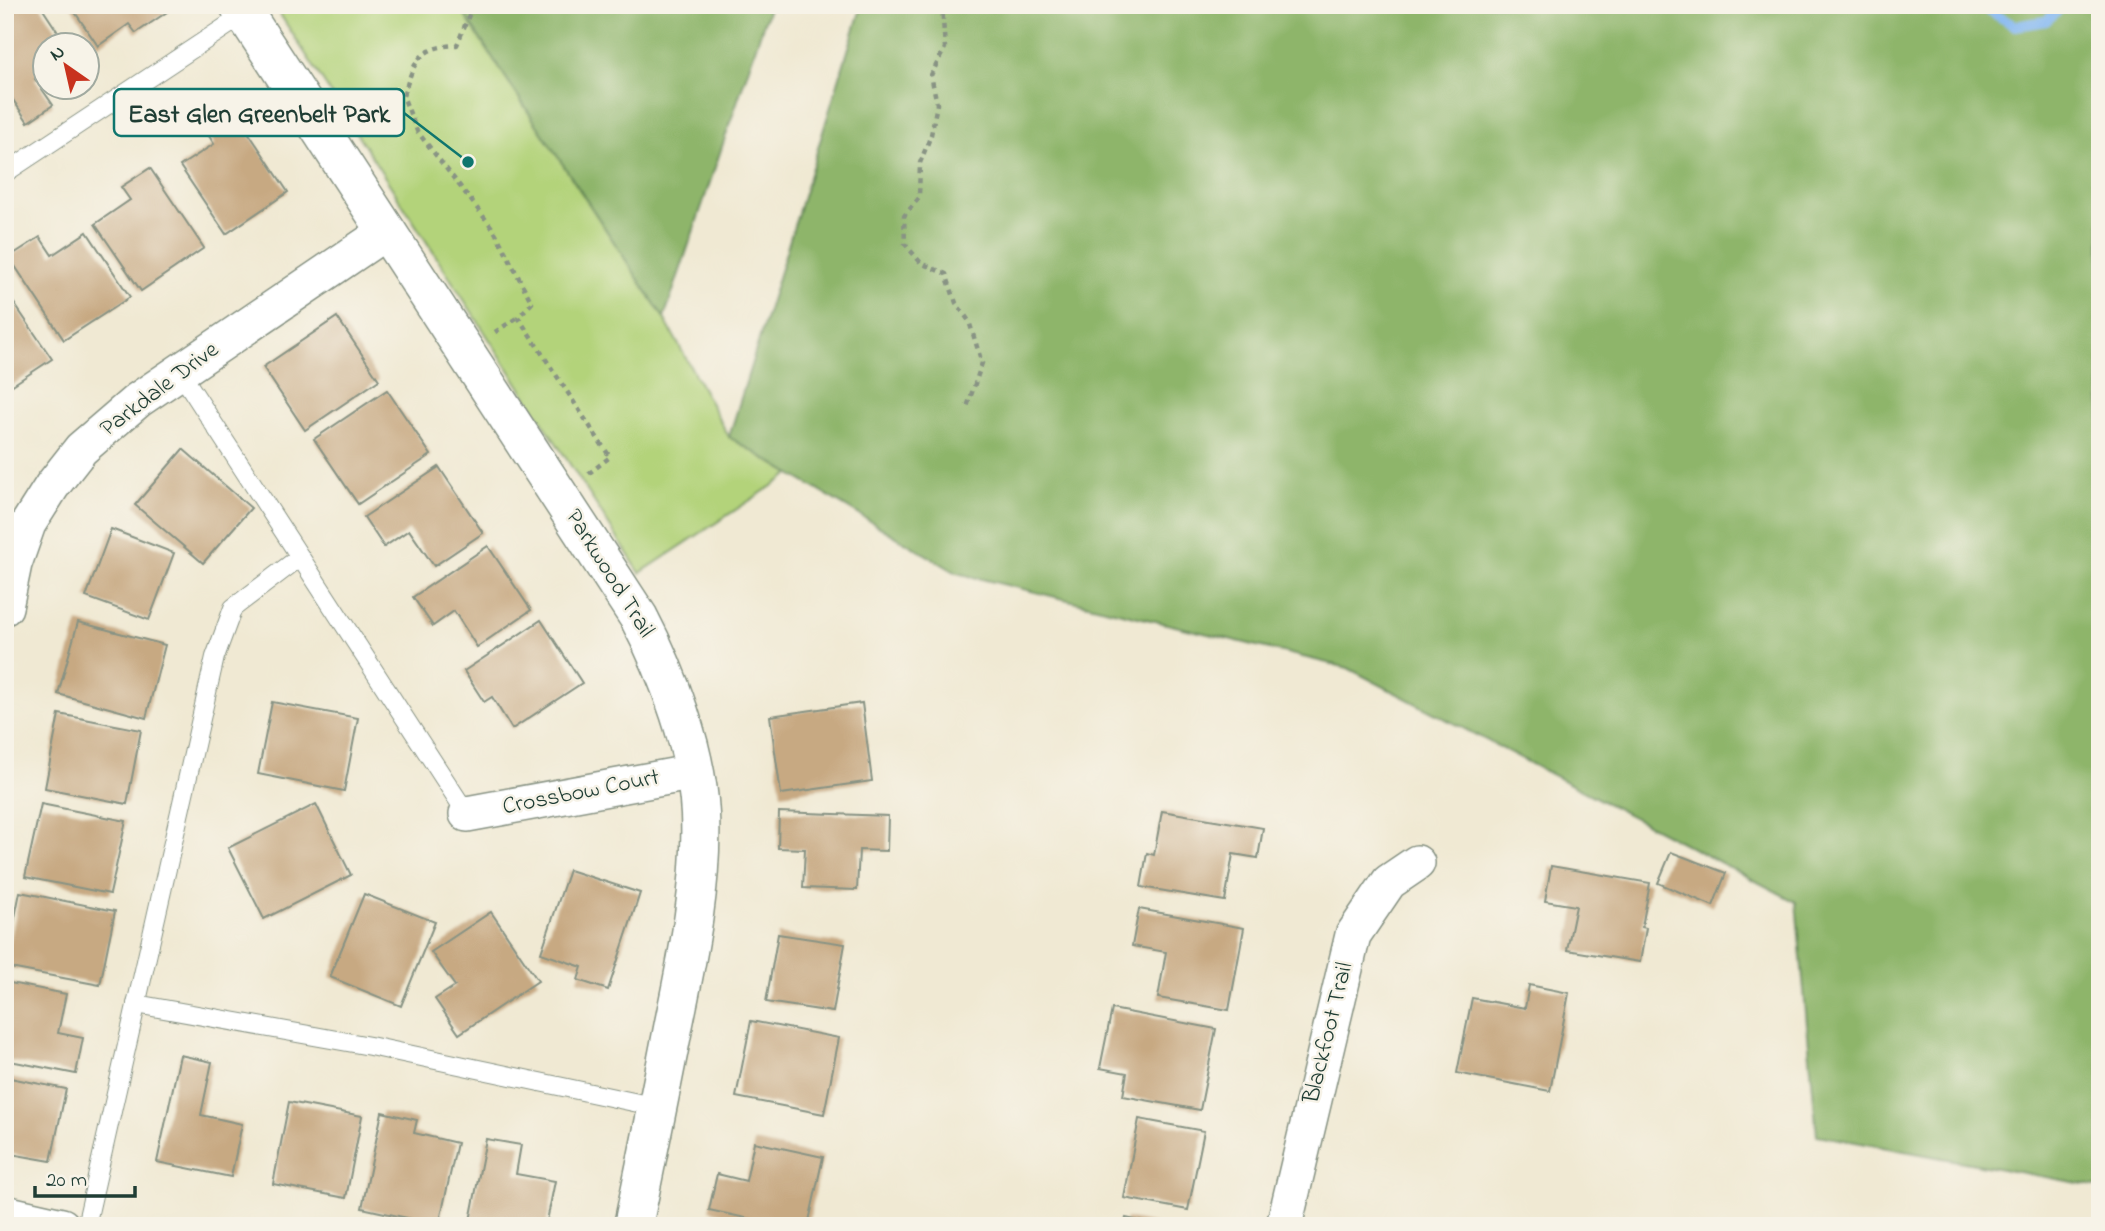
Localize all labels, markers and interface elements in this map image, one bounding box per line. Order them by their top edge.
north arrow [32,32,102,102]
text: N [45,39,71,69]
callout: East Glen Greenbelt Park [114,89,404,136]
text: East Glen Greenbelt Park [128,97,391,135]
street label: Parkdale Drive [93,334,227,446]
street label: Parkwood Trail [556,503,662,645]
street label: Crossbow Court [499,761,663,825]
street label: Blackfoot Trail [1294,959,1363,1108]
scale bar [35,1154,135,1198]
text: 20 m [46,1166,87,1196]

